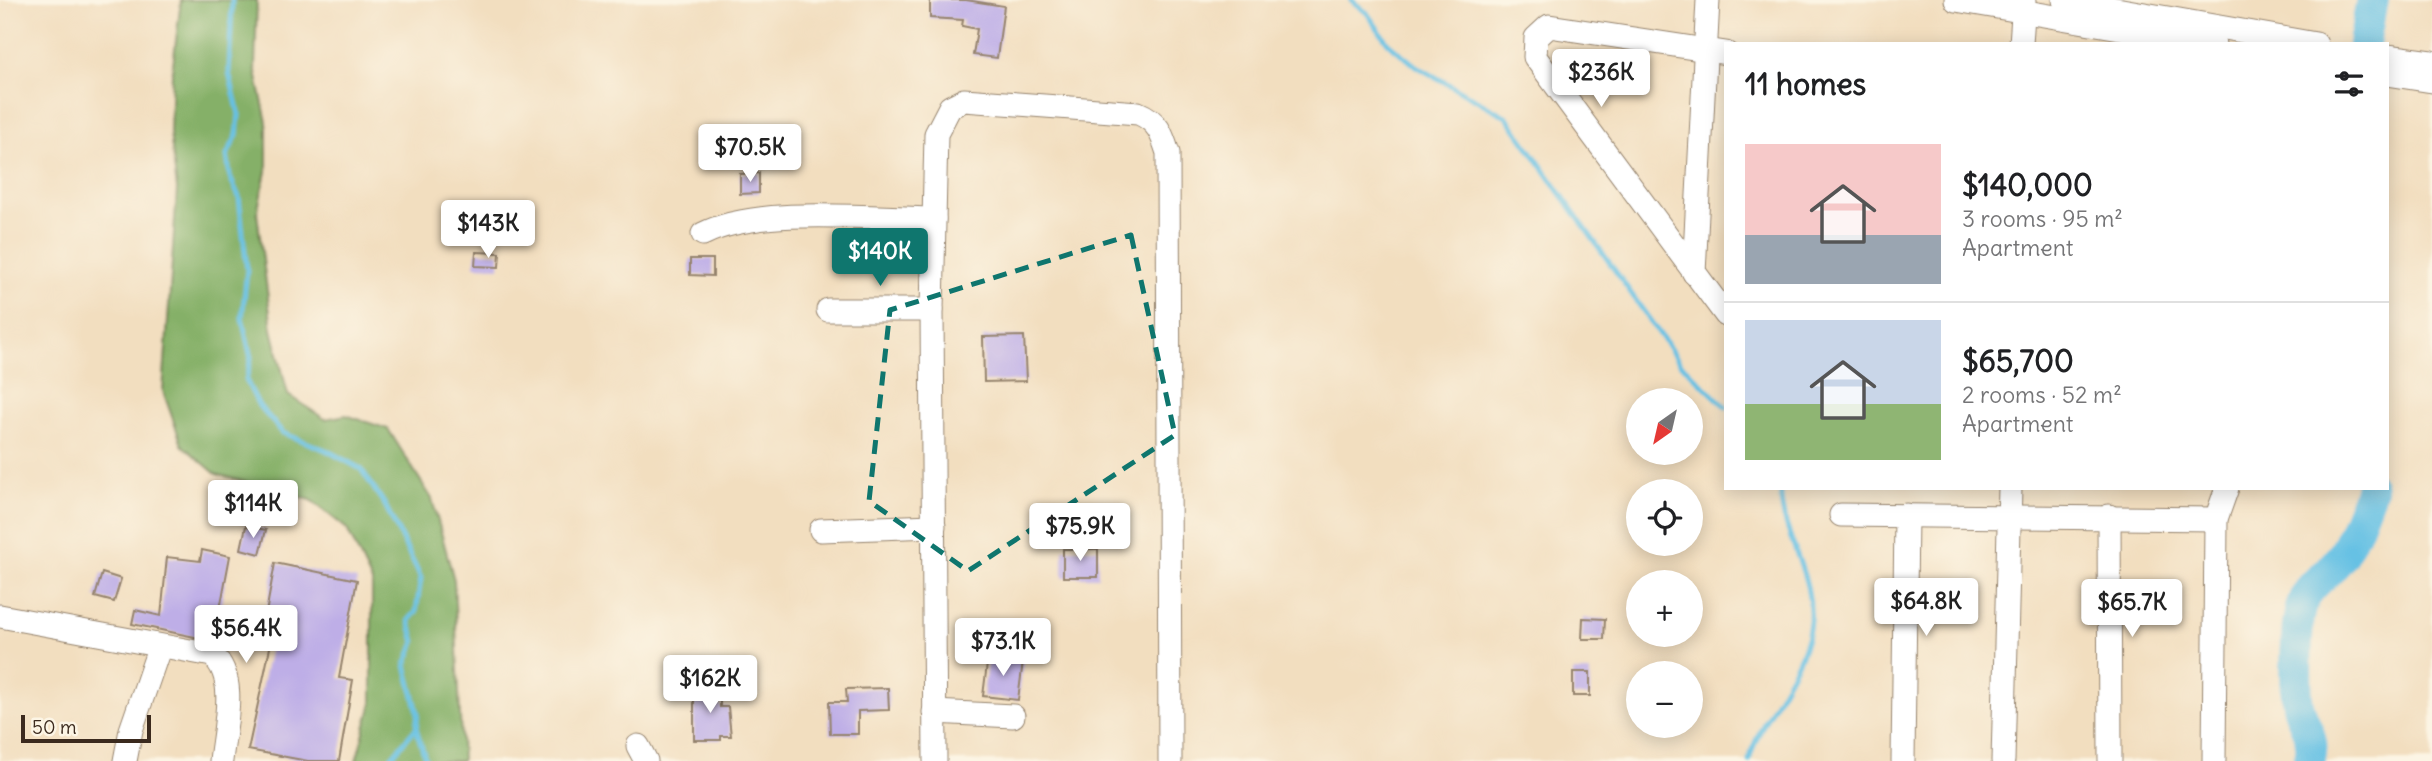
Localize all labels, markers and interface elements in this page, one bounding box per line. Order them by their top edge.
pin: $236K [1552,50,1650,109]
text: $236K [1568,57,1634,86]
text: 11 homes [1745,65,1866,103]
icon: filters [2330,65,2368,103]
pin: $70.5K [693,124,807,184]
text: $70.5K [714,132,786,161]
text: $140,000 [1962,166,2093,204]
icon: home [1801,172,1885,256]
pin: $143K [439,201,537,260]
text: 3 rooms · 95 m² [1962,204,2123,233]
text: $143K [457,208,519,237]
pin: $140K [831,229,929,288]
text: Apartment [1962,233,2074,262]
text: $140K [848,236,912,265]
text: $65,700 [1962,342,2074,380]
icon: home [1801,348,1885,432]
text: 2 rooms · 52 m² [1962,380,2122,409]
north arrow [1626,388,1703,466]
map controls [1626,388,1703,738]
text: Apartment [1962,409,2074,438]
button: locate [1626,479,1703,556]
pin: $114K [204,480,302,540]
text: $114K [224,488,282,517]
pin: $75.9K [1023,504,1137,563]
text: $75.9K [1045,511,1115,540]
button: + [1626,570,1703,647]
pin: $64.8K [1869,578,1983,638]
pin: $65.7K [2075,580,2189,639]
text: $64.8K [1890,586,1962,615]
text: $65.7K [2097,587,2167,616]
pin: $56.4K [189,606,303,665]
text: $56.4K [210,613,282,642]
pin: $73.1K [946,618,1060,678]
text: $73.1K [971,626,1035,655]
pin: $162K [661,656,759,715]
button: − [1626,661,1703,738]
text: $162K [679,663,741,692]
scale bar [21,712,150,744]
text: 50 m [32,715,77,739]

